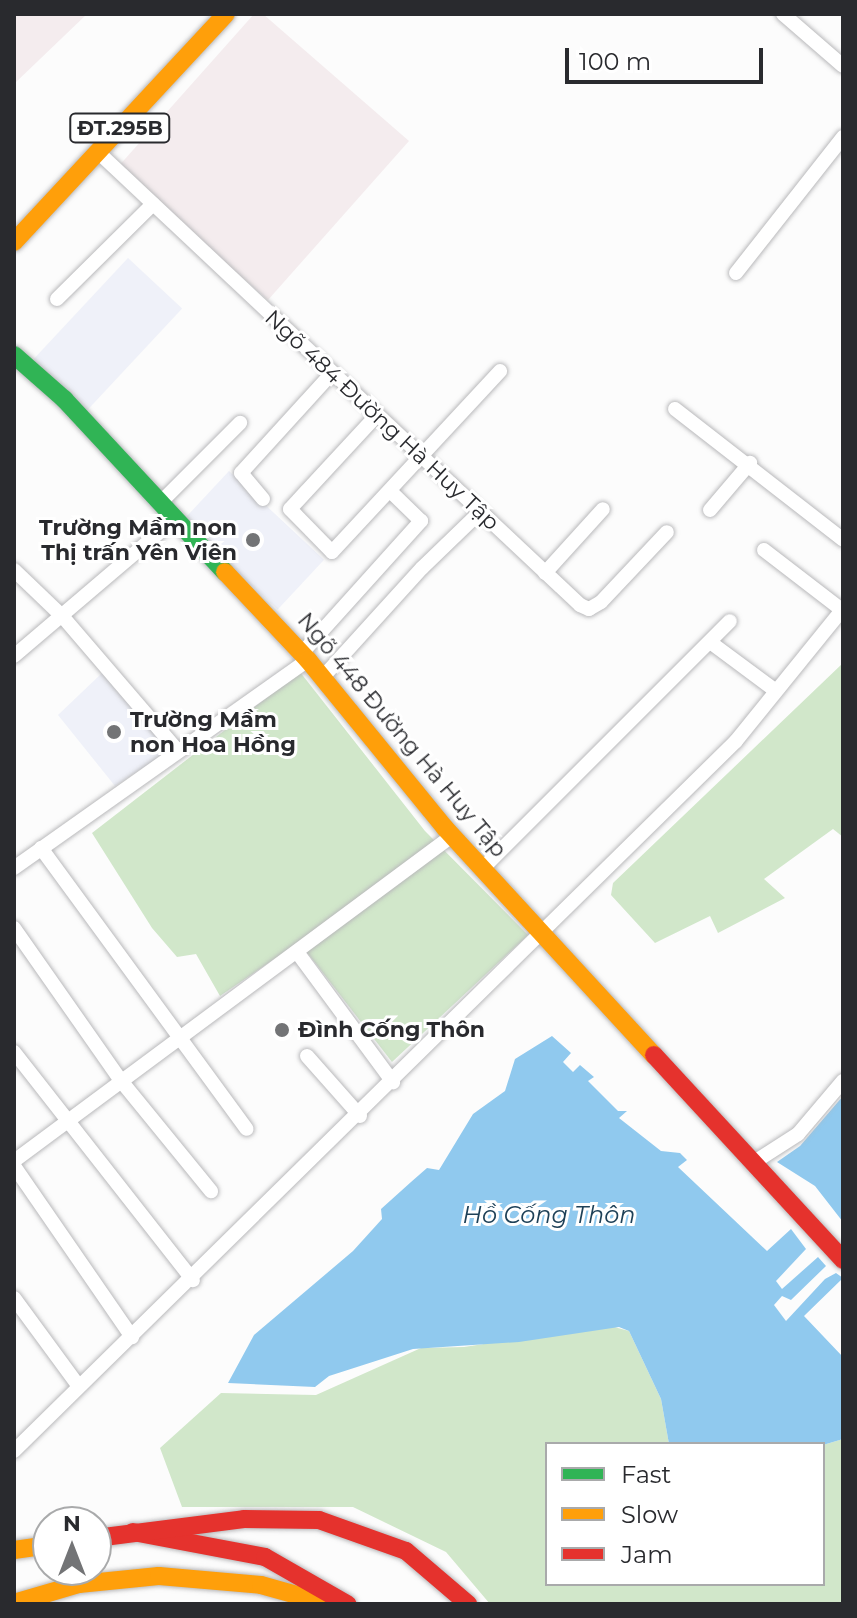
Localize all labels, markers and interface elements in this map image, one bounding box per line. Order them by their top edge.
scale bar [569,32,767,82]
text: 100 m [579,47,651,76]
road number: ĐT.295B [68,112,172,144]
street label: Ngõ 484 Đường Hà Huy Tập [259,304,505,536]
place label: Trường Mầm non Thị trấn Yên Viên [39,514,237,566]
marker: Trường Mầm non Thị trấn Yên Viên [244,531,262,549]
street label: Ngõ 448 Đường Hà Huy Tập [292,608,512,862]
place label: Trường Mầm non Hoa Hồng [130,706,296,758]
marker: Trường Mầm non Hoa Hồng [105,723,123,741]
place label: Đình Cống Thôn [298,1017,485,1043]
marker: Đình Cống Thôn [273,1021,291,1039]
water label: Hồ Cống Thôn [463,1201,635,1229]
legend [545,1442,825,1586]
text: Fast [621,1460,671,1489]
text: Slow [621,1500,678,1529]
north arrow [32,1506,112,1586]
text: N [63,1510,81,1537]
text: Jam [621,1540,673,1569]

